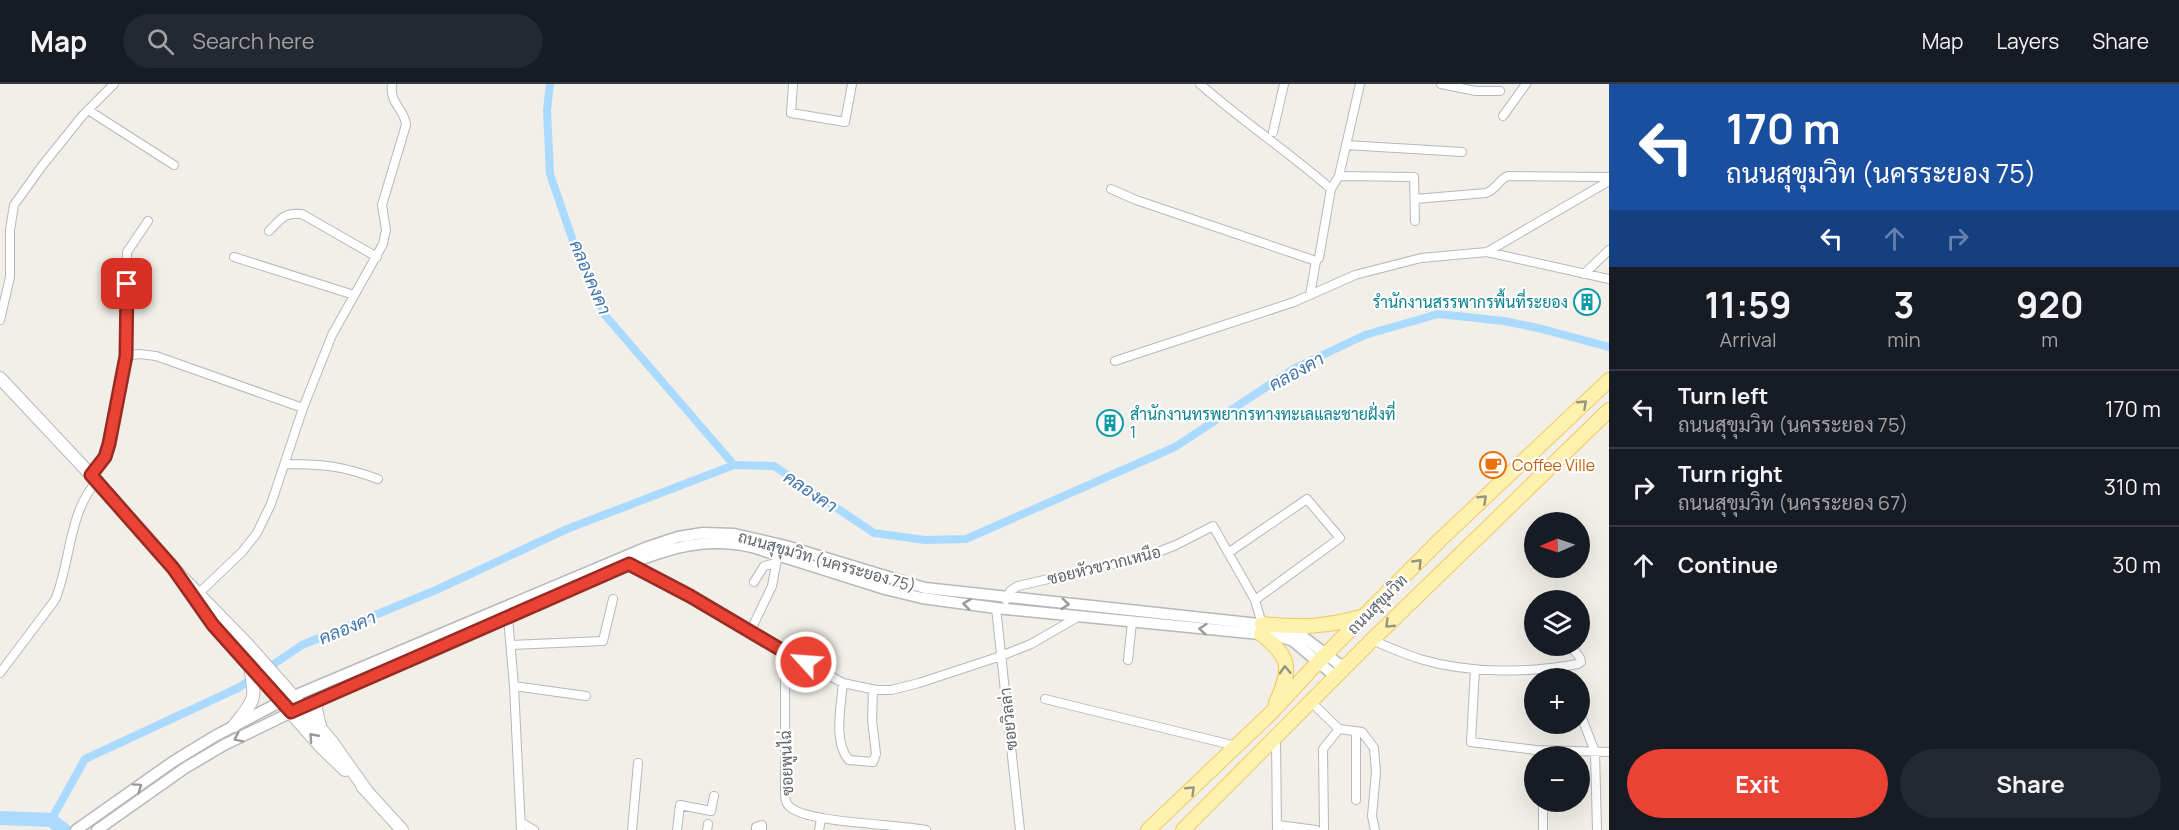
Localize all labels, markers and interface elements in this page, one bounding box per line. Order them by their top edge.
search box [123,14,543,68]
text: Map [30,22,87,60]
icon: search [144,25,177,58]
text: Search here [192,26,315,56]
text: Map [1922,27,1963,55]
text: Layers [1996,27,2059,55]
text: Share [2092,27,2149,55]
text: 170 m [1726,99,1841,157]
icon: left [1627,108,1705,186]
text: ถนนสุขุมวิท (นครระยอง 75) [1726,154,2036,191]
icon: left [1815,222,1848,255]
icon: ahead [1878,222,1911,255]
icon: right [1941,222,1974,255]
water label: คลองคงคา [565,236,618,318]
pin [101,258,152,309]
icon: arrive [110,267,143,300]
text: 11:59 [1704,280,1792,329]
text: 3 [1893,280,1914,329]
text: 920 [2016,280,2084,329]
building icon: รำนักงานสรรพากรพื้นที่ระยอง [1572,287,1602,317]
place label: รำนักงานสรรพากรพื้นที่ระยอง [1373,288,1568,313]
text: Arrival [1720,326,1777,353]
text: min [1887,326,1921,353]
text: m [2041,326,2058,353]
water label: คลองคา [1264,346,1328,396]
text: Turn left [1678,381,1768,411]
icon: left [1627,393,1660,426]
text: 170 m [2105,394,2161,424]
place label: สำนักงานทรพยากรทางทะเลและชายฝั่งที่ 1 [1130,400,1396,443]
one-way arrow [1576,401,1587,412]
building icon: สำนักงานทรพยากรทางทะเลและชายฝั่งที่ 1 [1095,408,1125,438]
text: ถนนสุขุมวิท (นครระยอง 75) [1678,411,1908,438]
cafe icon: Coffee Ville [1478,450,1508,480]
place label: Coffee Ville [1512,454,1595,476]
text: Turn right [1678,459,1783,489]
water label: คลองคา [780,464,843,518]
icon: right [1627,471,1660,504]
text: 310 m [2104,472,2161,502]
text: ถนนสุขุมวิท (นครระยอง 67) [1678,489,1909,516]
one-way arrow [1475,496,1486,507]
north arrow [1524,512,1590,578]
map controls [1524,512,1590,812]
street label: ถนนสุขุมวิท (นครระยอง 75) [735,525,918,598]
street label: ซอยหัวขวากเหนือ [1045,540,1163,590]
icon: ahead [1627,549,1660,582]
text: Continue [1678,550,1778,580]
text: 30 m [2112,550,2161,580]
one-way arrow [1410,559,1421,570]
street label: ถนนสุขุมวิท [1342,569,1413,640]
button: layers [1524,590,1590,656]
one-way arrow [1060,597,1069,610]
one-way arrow [963,599,972,611]
water label: คลองคา [315,605,379,649]
one-way arrow [1386,617,1396,628]
one-way arrow [1198,623,1207,636]
position arrow [774,630,838,694]
one-way arrow [1278,665,1291,674]
button: + [1524,668,1590,734]
street label: ซอยวิลล่า [994,687,1022,751]
street label: ซอยพูนไฉ่ [774,730,799,796]
one-way arrow [234,731,245,743]
one-way arrow [309,734,320,744]
button: − [1524,746,1590,812]
button: Exit [1627,749,1888,818]
button: Share [1900,749,2161,818]
one-way arrow [131,783,142,794]
one-way arrow [1183,786,1194,797]

